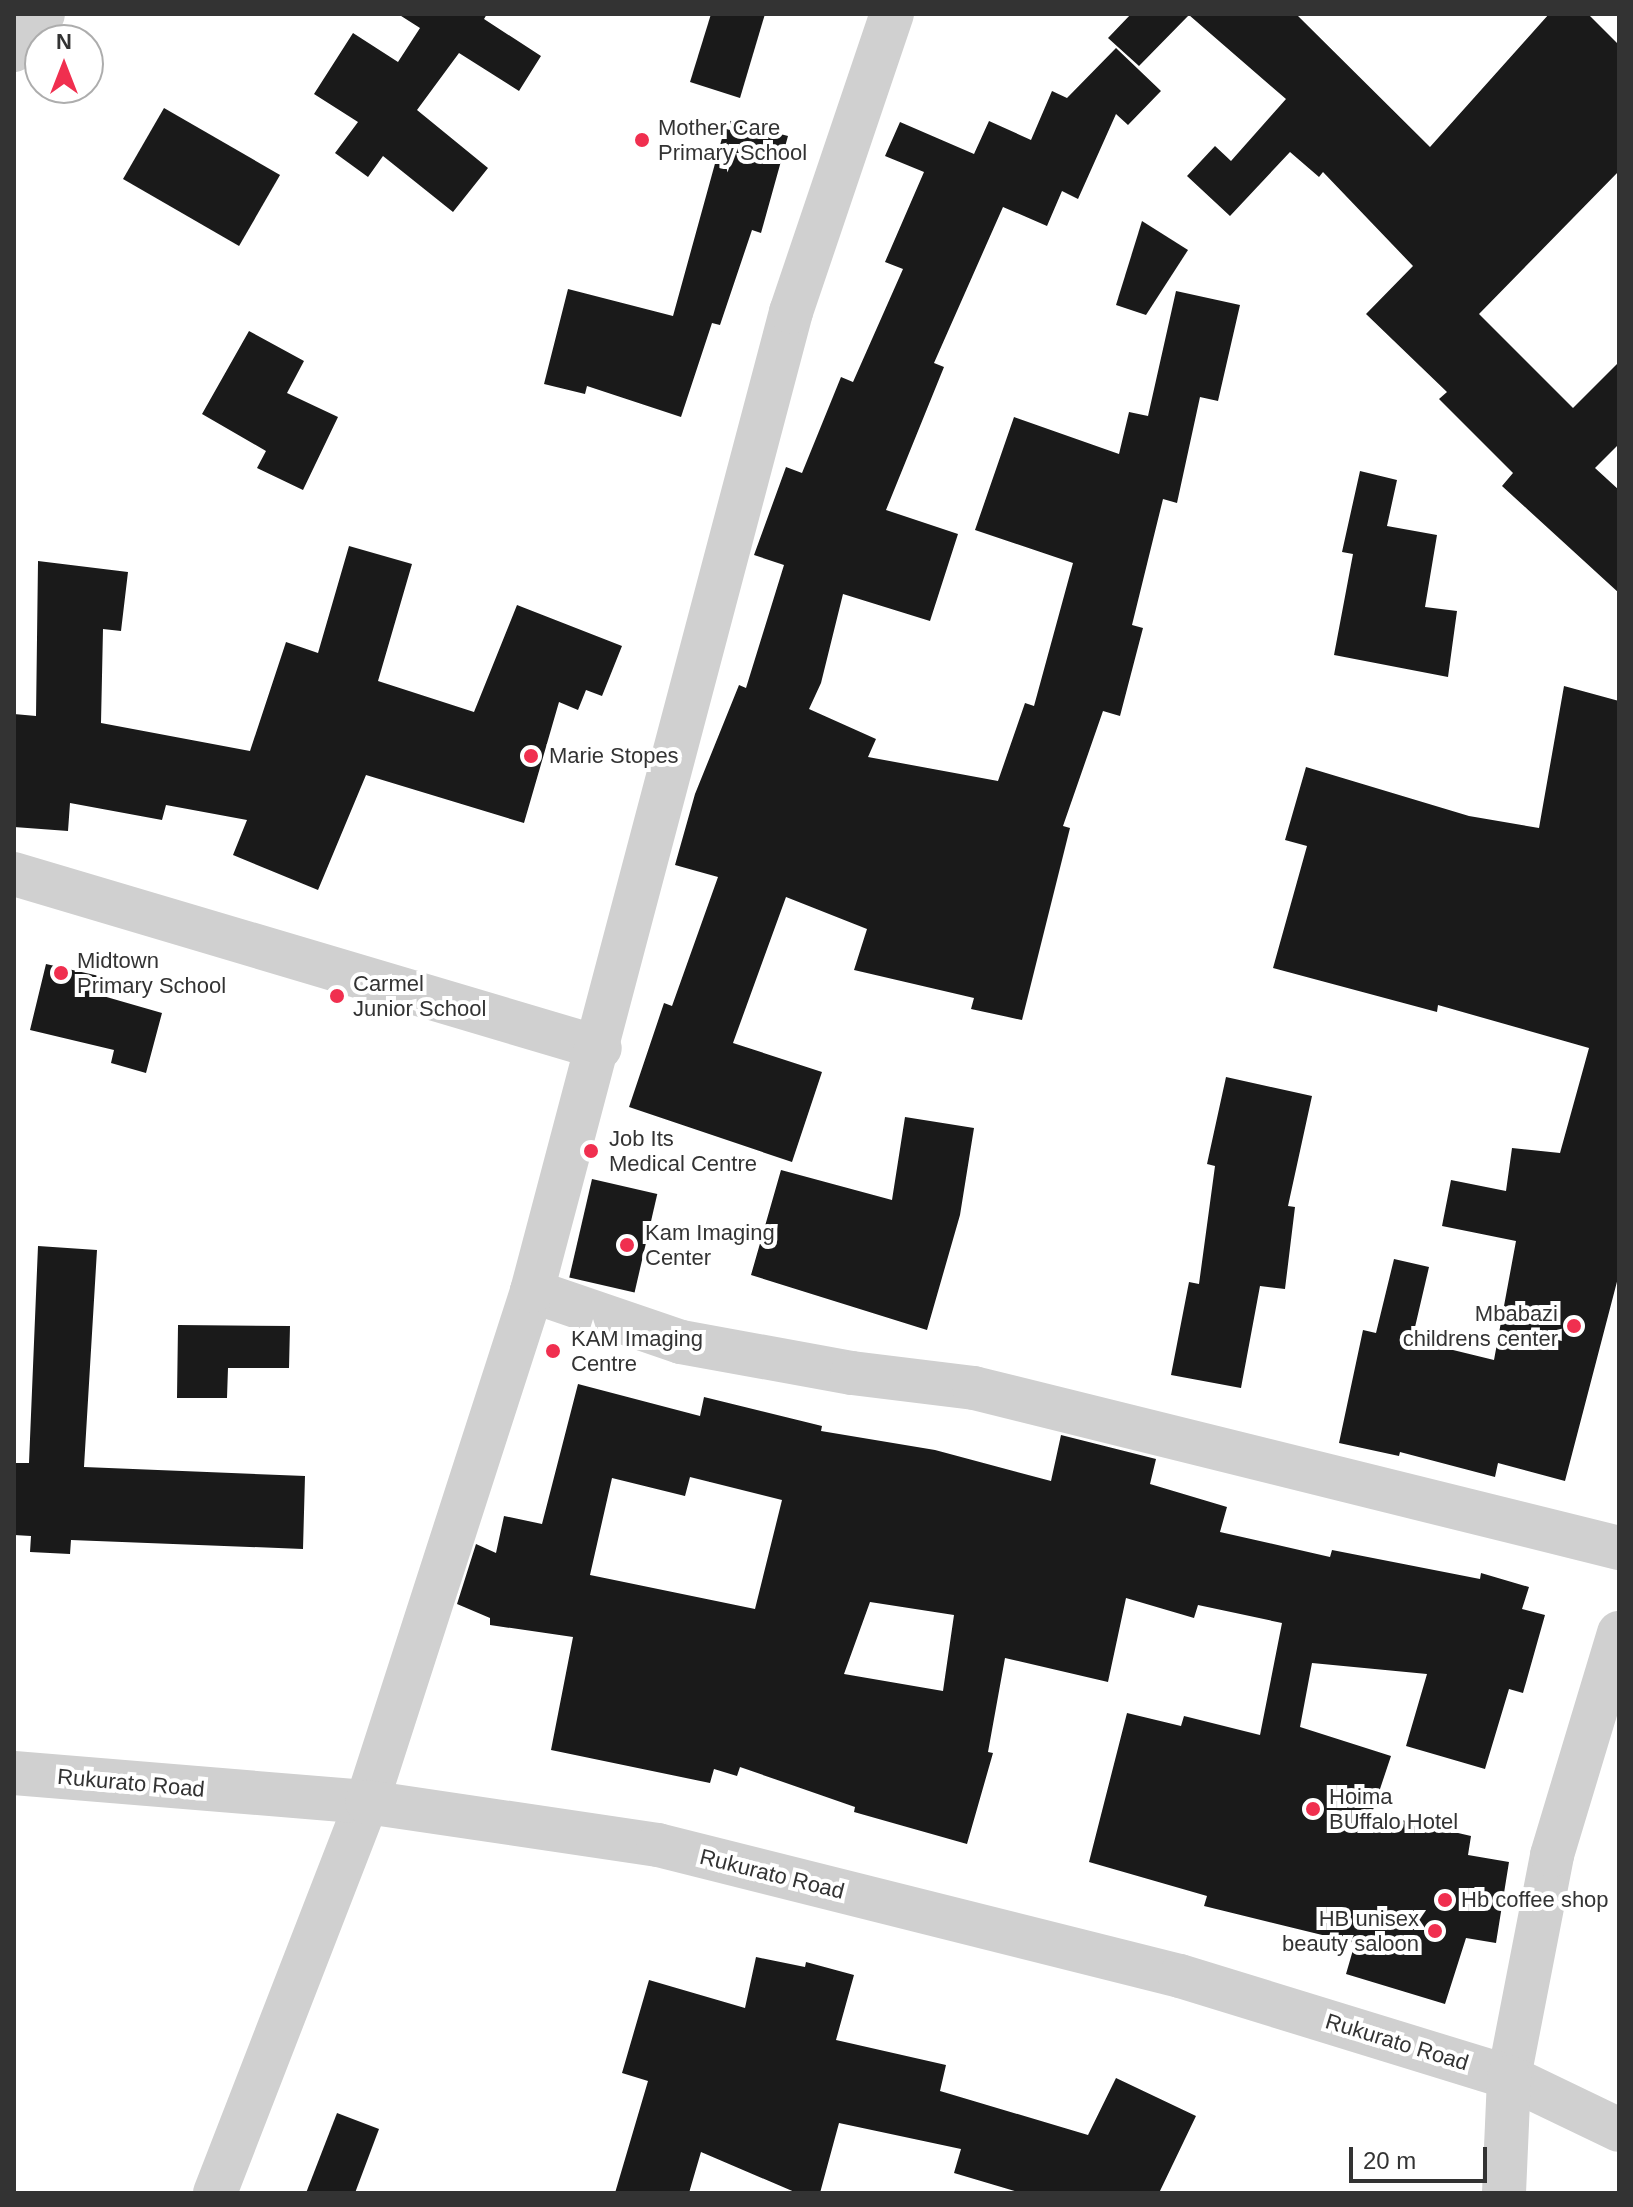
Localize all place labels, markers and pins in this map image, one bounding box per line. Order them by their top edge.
place label: Mother Care Primary School [658,114,807,166]
marker: Mother Care Primary School [633,131,651,149]
place label: Marie Stopes [549,743,679,769]
marker: Marie Stopes [520,745,542,767]
place label: Midtown Primary School [77,947,226,998]
marker: Midtown Primary School [52,964,70,982]
place label: Carmel Junior School [353,970,486,1022]
marker: Carmel Junior School [328,987,346,1005]
place label: Job Its Medical Centre [609,1125,757,1176]
marker: Job Its Medical Centre [580,1140,602,1162]
place label: Kam Imaging Center [645,1219,775,1270]
marker: Kam Imaging Center [616,1234,638,1256]
place label: Mbabazi childrens center [1403,1300,1558,1352]
marker: Mbabazi childrens center [1565,1317,1583,1335]
place label: KAM Imaging Centre [571,1325,703,1376]
marker: KAM Imaging Centre [542,1340,564,1362]
place label: Hoima BUffalo Hotel [1329,1783,1458,1834]
marker: Hoima BUffalo Hotel [1304,1800,1322,1818]
place label: Hb coffee shop [1461,1887,1609,1913]
marker: Hb coffee shop [1436,1891,1454,1909]
place label: HB unisex beauty saloon [1282,1905,1419,1956]
marker: HB unisex beauty saloon [1426,1922,1444,1940]

